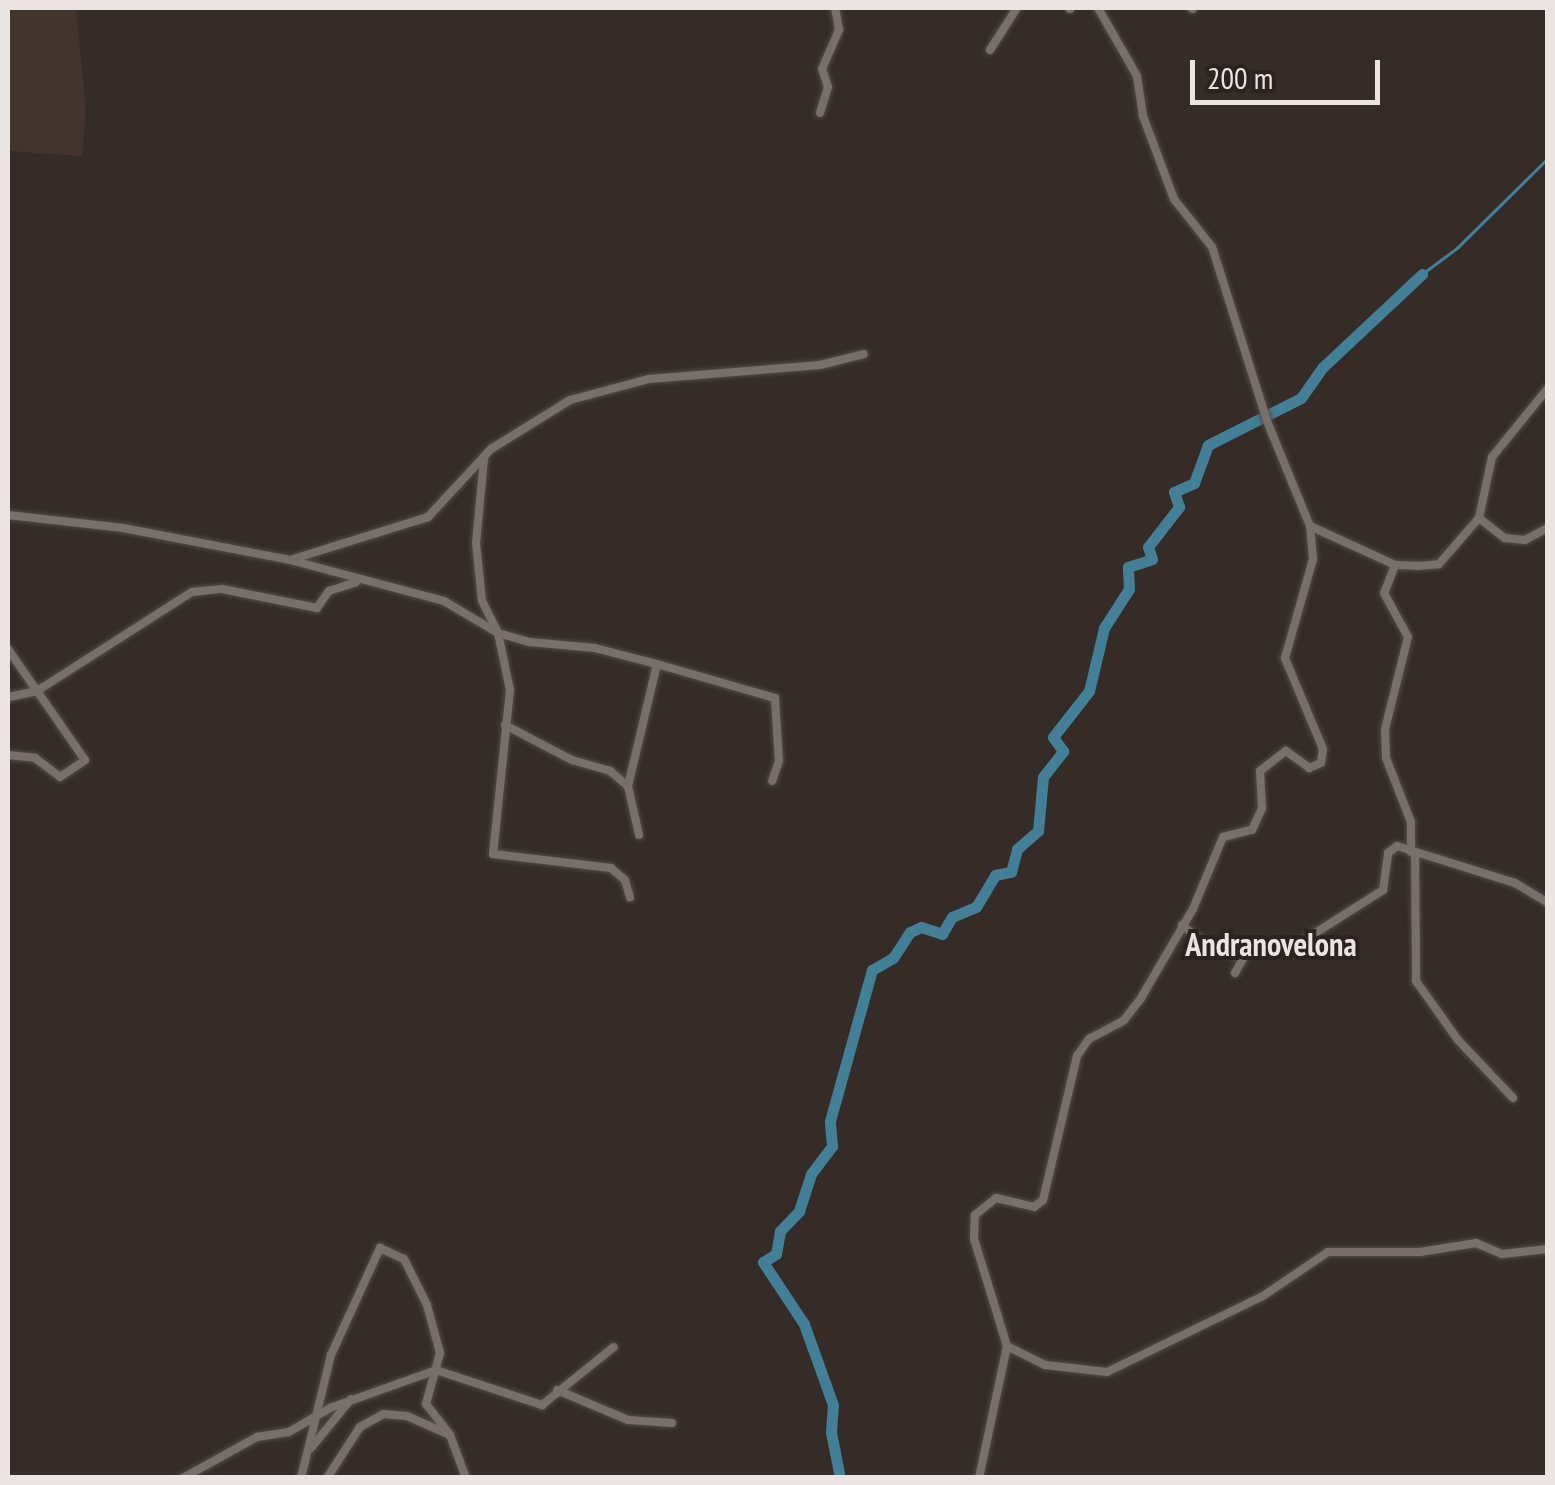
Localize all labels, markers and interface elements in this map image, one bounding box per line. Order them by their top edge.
scale bar [1195,40,1385,102]
text: 200 m [1207,58,1273,97]
district label: Andranovelona [1185,925,1357,963]

